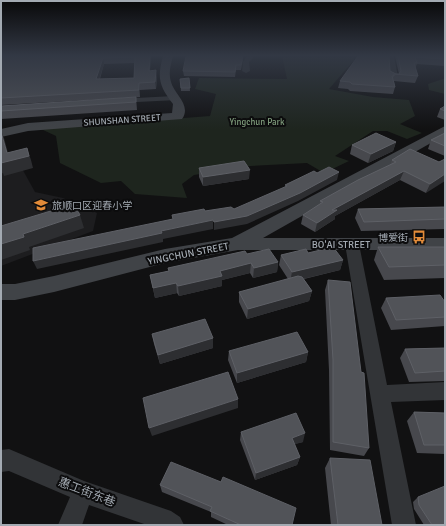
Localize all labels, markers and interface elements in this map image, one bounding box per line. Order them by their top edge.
street label: SHUNSHAN STREET [83,112,161,129]
park label: Yingchun Park [230,117,285,128]
school or university icon: 旅顺口区迎春小学 [33,197,49,213]
place label: 旅顺口区迎春小学 [52,200,132,212]
bus stop icon: 博爱街 [411,229,427,245]
place label: 博爱街 [378,232,408,244]
street label: BO'AI STREET [312,239,370,251]
street label: YINGCHUN STREET [147,240,230,268]
street label: 惠工街东巷 [56,475,118,510]

